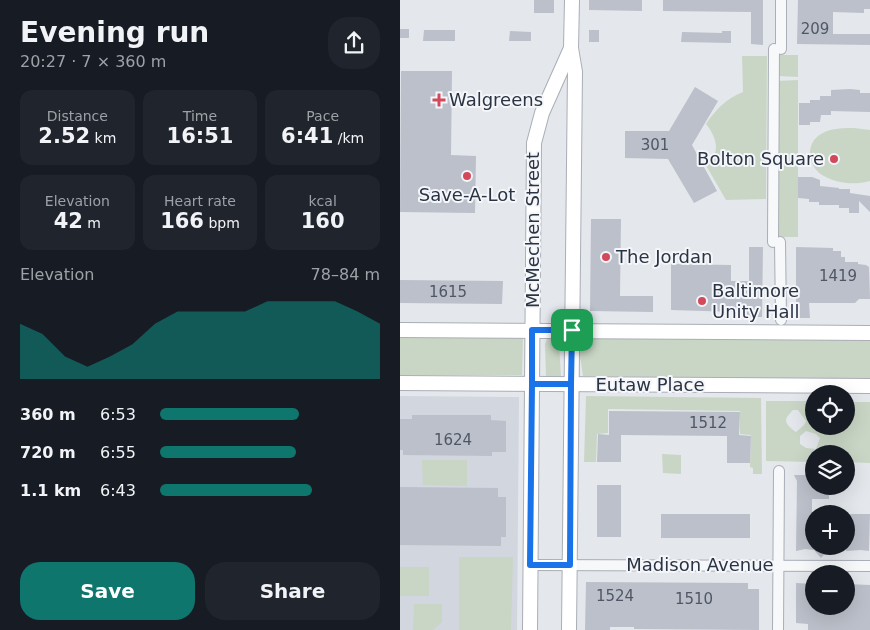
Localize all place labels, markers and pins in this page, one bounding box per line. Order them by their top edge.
place label: Walgreens [449,89,543,110]
marker: Walgreens [433,94,445,106]
place label: Bolton Square [697,148,824,169]
marker: Bolton Square [828,153,840,165]
marker: Save-A-Lot [461,170,473,182]
place label: Save-A-Lot [419,184,515,205]
place label: The Jordan [615,246,712,267]
marker: The Jordan [600,251,612,263]
place label: Baltimore Unity Hall [712,280,800,322]
marker: Baltimore Unity Hall [696,295,708,307]
pin [551,309,593,351]

